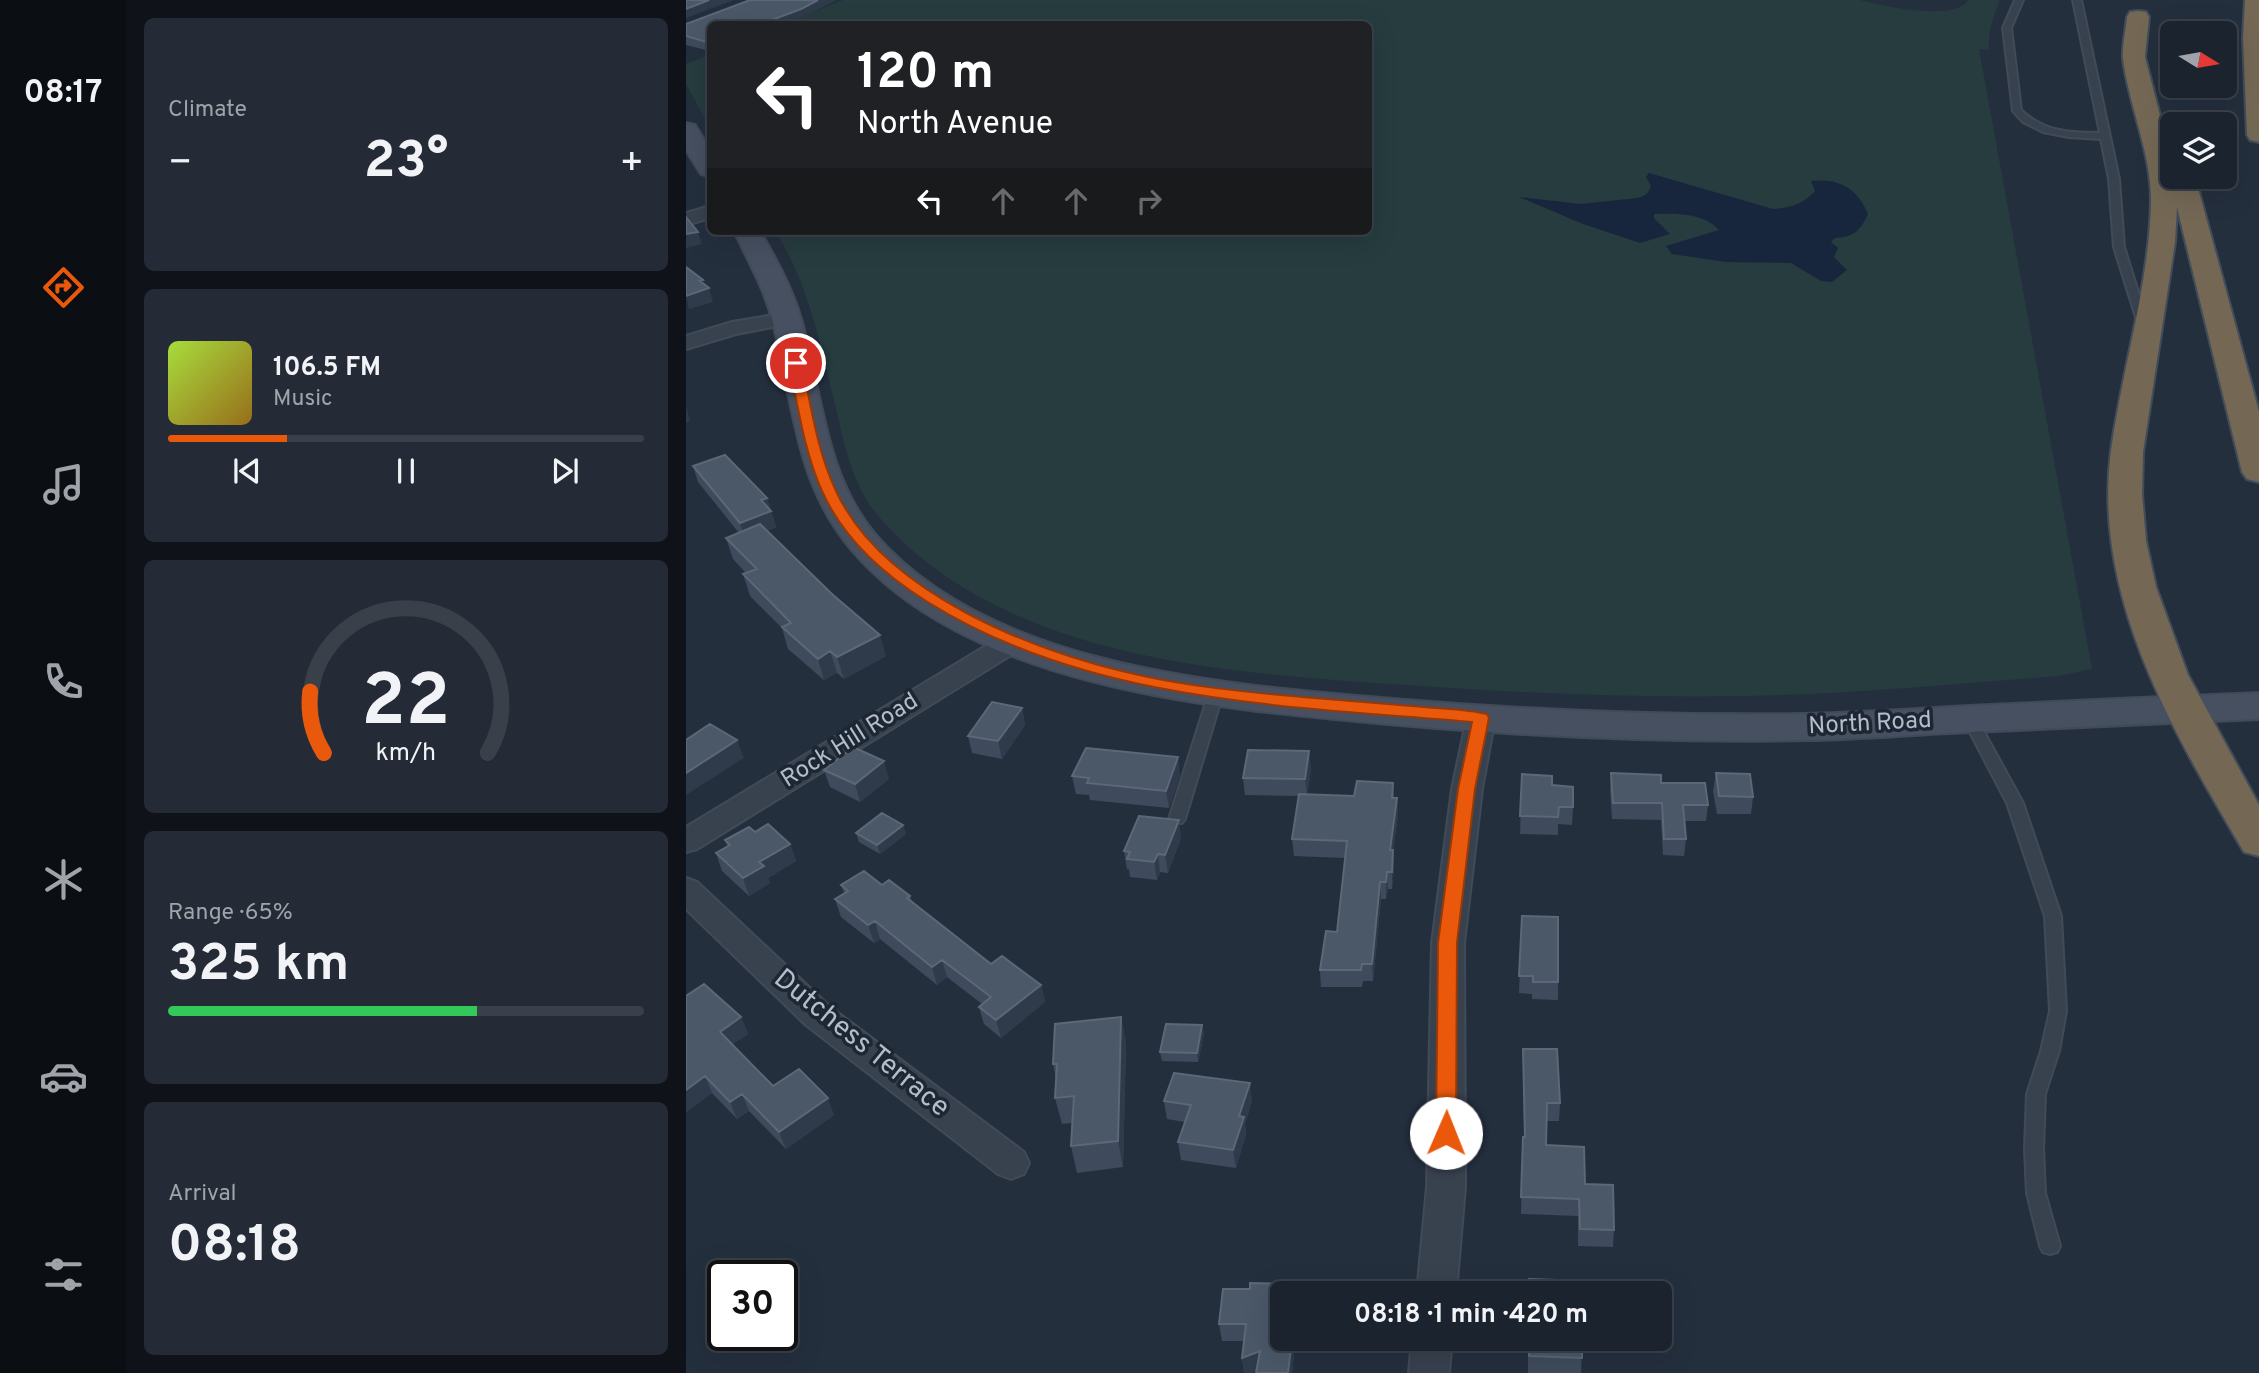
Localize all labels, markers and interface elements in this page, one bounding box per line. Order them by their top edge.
north arrow [2160,21,2236,98]
map controls [2160,21,2237,189]
text: 120 m [857,44,994,106]
icon: left [742,49,833,140]
text: 08:17 [24,74,102,114]
text: Climate [168,96,247,125]
text: North Avenue [857,105,1053,145]
button: layers [2160,112,2237,189]
text: 23° [364,130,448,196]
text: − [168,140,193,189]
text: + [619,140,644,189]
icon: left [911,182,949,220]
icon: ahead [984,182,1022,220]
icon: ahead [1057,182,1095,220]
icon: right [1130,182,1168,220]
icon: directions [39,263,88,312]
pin [766,333,826,393]
icon: arrive [777,344,815,382]
text: 106.5 FM [273,352,381,385]
text: Music [273,385,333,414]
icon: previous [228,452,266,490]
icon: pause [387,452,425,490]
icon: next [546,452,584,490]
icon: music [39,460,88,509]
icon: phone [39,657,88,706]
text: 22 [361,659,451,751]
street label: Rock Hill Road [776,687,924,795]
street label: North Road [1808,706,1932,742]
text: km/h [376,737,436,769]
icon: climate [39,855,88,904]
text: Range · 65% [168,899,293,928]
text: 325 km [168,933,349,999]
street label: Dutchess Terrace [766,962,956,1126]
icon: car [39,1052,88,1101]
position arrow [1409,1096,1483,1170]
text: Arrival [168,1180,237,1209]
text: 08:18 [168,1214,301,1280]
icon: filters [39,1250,88,1299]
speed limit sign: 30 [707,1260,798,1351]
text: 08:18 · 1 min · 420 m [1354,1299,1588,1332]

